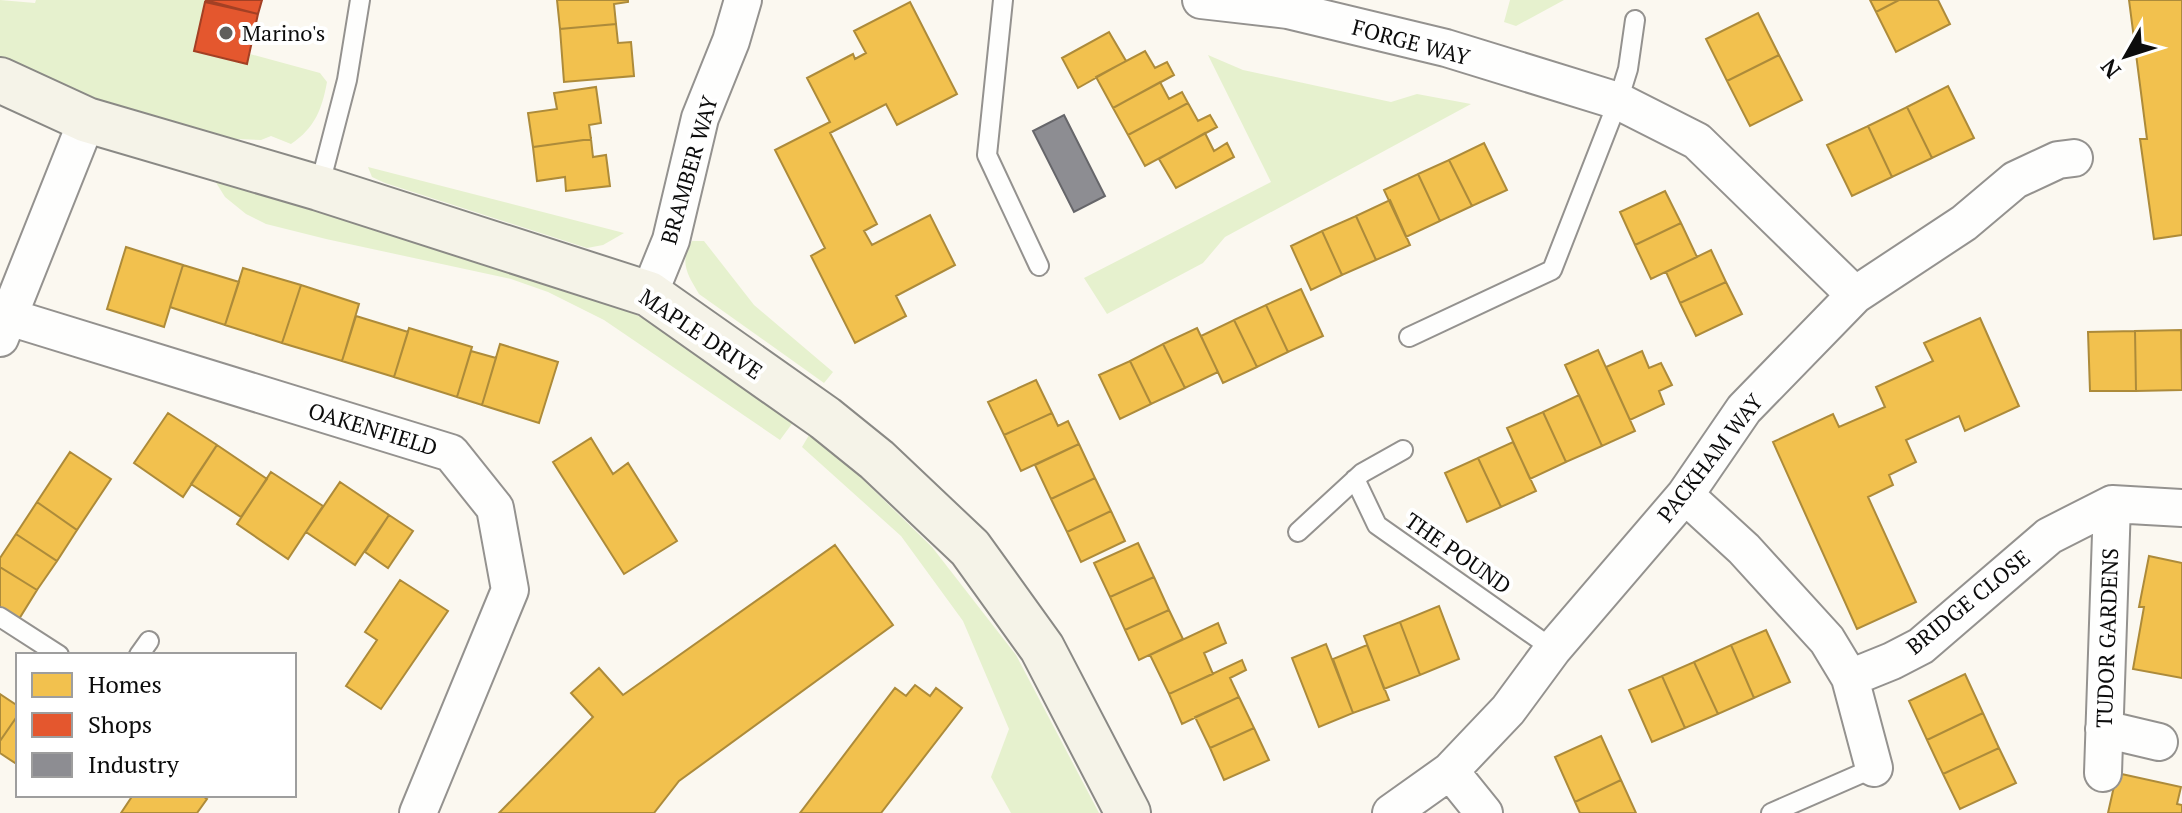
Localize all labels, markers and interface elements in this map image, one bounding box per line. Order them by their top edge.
street label: FORGE WAY [1349,12,1474,71]
north arrow [2086,16,2166,96]
place label: Marino's [242,18,325,47]
marker: Marino's [217,24,235,42]
text: N [2093,53,2127,85]
street label: BRAMBER WAY [653,91,724,247]
street label: MAPLE DRIVE [634,282,769,385]
street label: PACKHAM WAY [1650,387,1769,528]
street label: OAKENFIELD [305,395,441,462]
street label: THE POUND [1399,505,1517,600]
street label: BRIDGE CLOSE [1900,543,2035,660]
street label: TUDOR GARDENS [2089,547,2124,728]
legend [16,653,296,797]
text: Homes [88,668,162,700]
text: Shops [88,708,152,740]
text: Industry [88,748,180,780]

